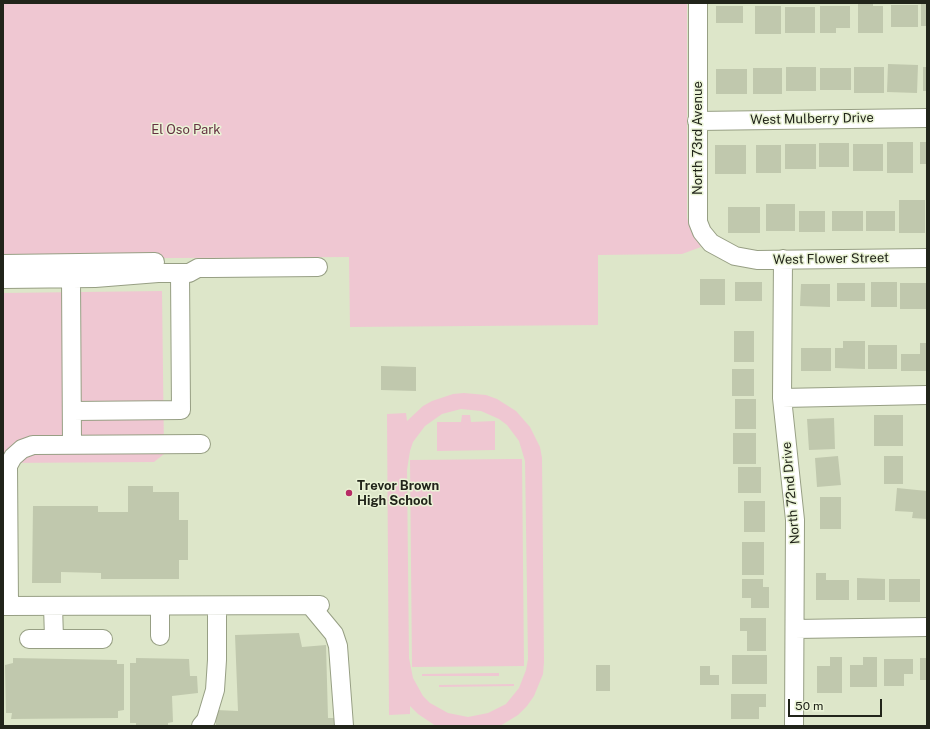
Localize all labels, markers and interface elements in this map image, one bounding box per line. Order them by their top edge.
street label: North 73rd Avenue [690,81,706,195]
street label: West Mulberry Drive [750,110,874,128]
park label: El Oso Park [151,122,221,138]
street label: West Flower Street [773,250,889,268]
street label: North 72nd Drive [779,441,803,545]
place label: Trevor Brown High School [357,478,439,509]
marker: Trevor Brown High School [344,488,354,498]
scale bar [790,691,884,717]
text: 50 m [795,699,823,713]

